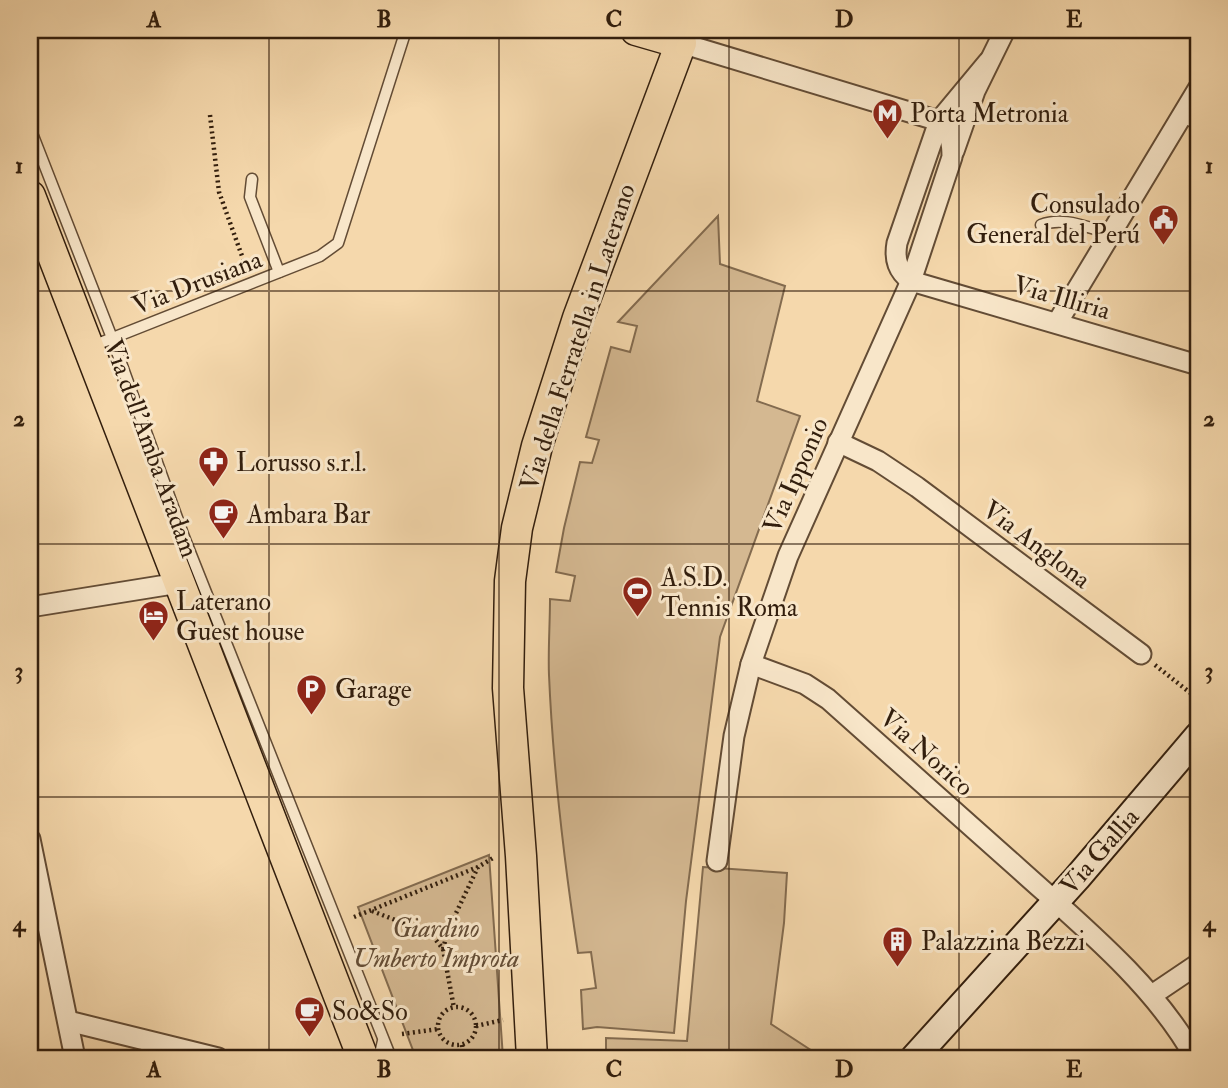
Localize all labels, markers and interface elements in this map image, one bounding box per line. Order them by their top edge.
text: A [146,5,162,34]
text: B [376,5,392,34]
text: C [606,5,622,34]
text: D [835,5,853,34]
text: E [1066,5,1083,34]
metro station icon: Porta Metronia [870,96,904,140]
place label: Porta Metronia [910,98,1069,130]
text: 1 [15,151,23,180]
text: 1 [1205,151,1213,180]
street label: Via della Ferratella in Laterano [513,180,643,495]
place label: Consulado General del Perú [966,189,1140,251]
public building icon: Consulado General del Perú [1146,202,1180,246]
street label: Via Drusiana [128,243,267,322]
street label: Via Illiria [1010,269,1114,327]
street label: Via dell'Amba Aradam [97,335,205,562]
text: 2 [13,404,25,433]
text: 2 [1203,404,1215,433]
street label: Via Ipponio [756,413,837,539]
pharmacy icon: Lorusso s.r.l. [196,445,230,489]
place label: Lorusso s.r.l. [236,447,366,479]
street label: Via Anglona [976,494,1097,596]
cafe icon: Ambara Bar [207,497,241,541]
place label: Ambara Bar [246,499,371,531]
place label: A.S.D. Tennis Roma [660,562,798,624]
sports icon: A.S.D. Tennis Roma [621,575,655,619]
place label: Laterano Guest house [176,586,305,648]
hotel icon: Laterano Guest house [136,599,170,643]
text: 3 [15,656,23,685]
text: 3 [1205,656,1213,685]
parking icon: Garage [295,672,329,716]
place label: Garage [335,674,412,706]
street label: Via Norico [873,702,980,803]
street label: Via Gallia [1053,801,1146,902]
text: 4 [12,909,27,938]
text: 4 [1202,909,1217,938]
park label: Giardino Umberto Improta [353,913,519,975]
building icon: Palazzina Bezzi [881,924,915,968]
place label: Palazzina Bezzi [921,926,1085,958]
cafe icon: So&So [292,994,326,1038]
place label: So&So [332,996,408,1028]
text: A [146,1055,162,1084]
text: B [376,1055,392,1084]
text: C [606,1055,622,1084]
text: D [835,1055,853,1084]
text: E [1066,1055,1083,1084]

